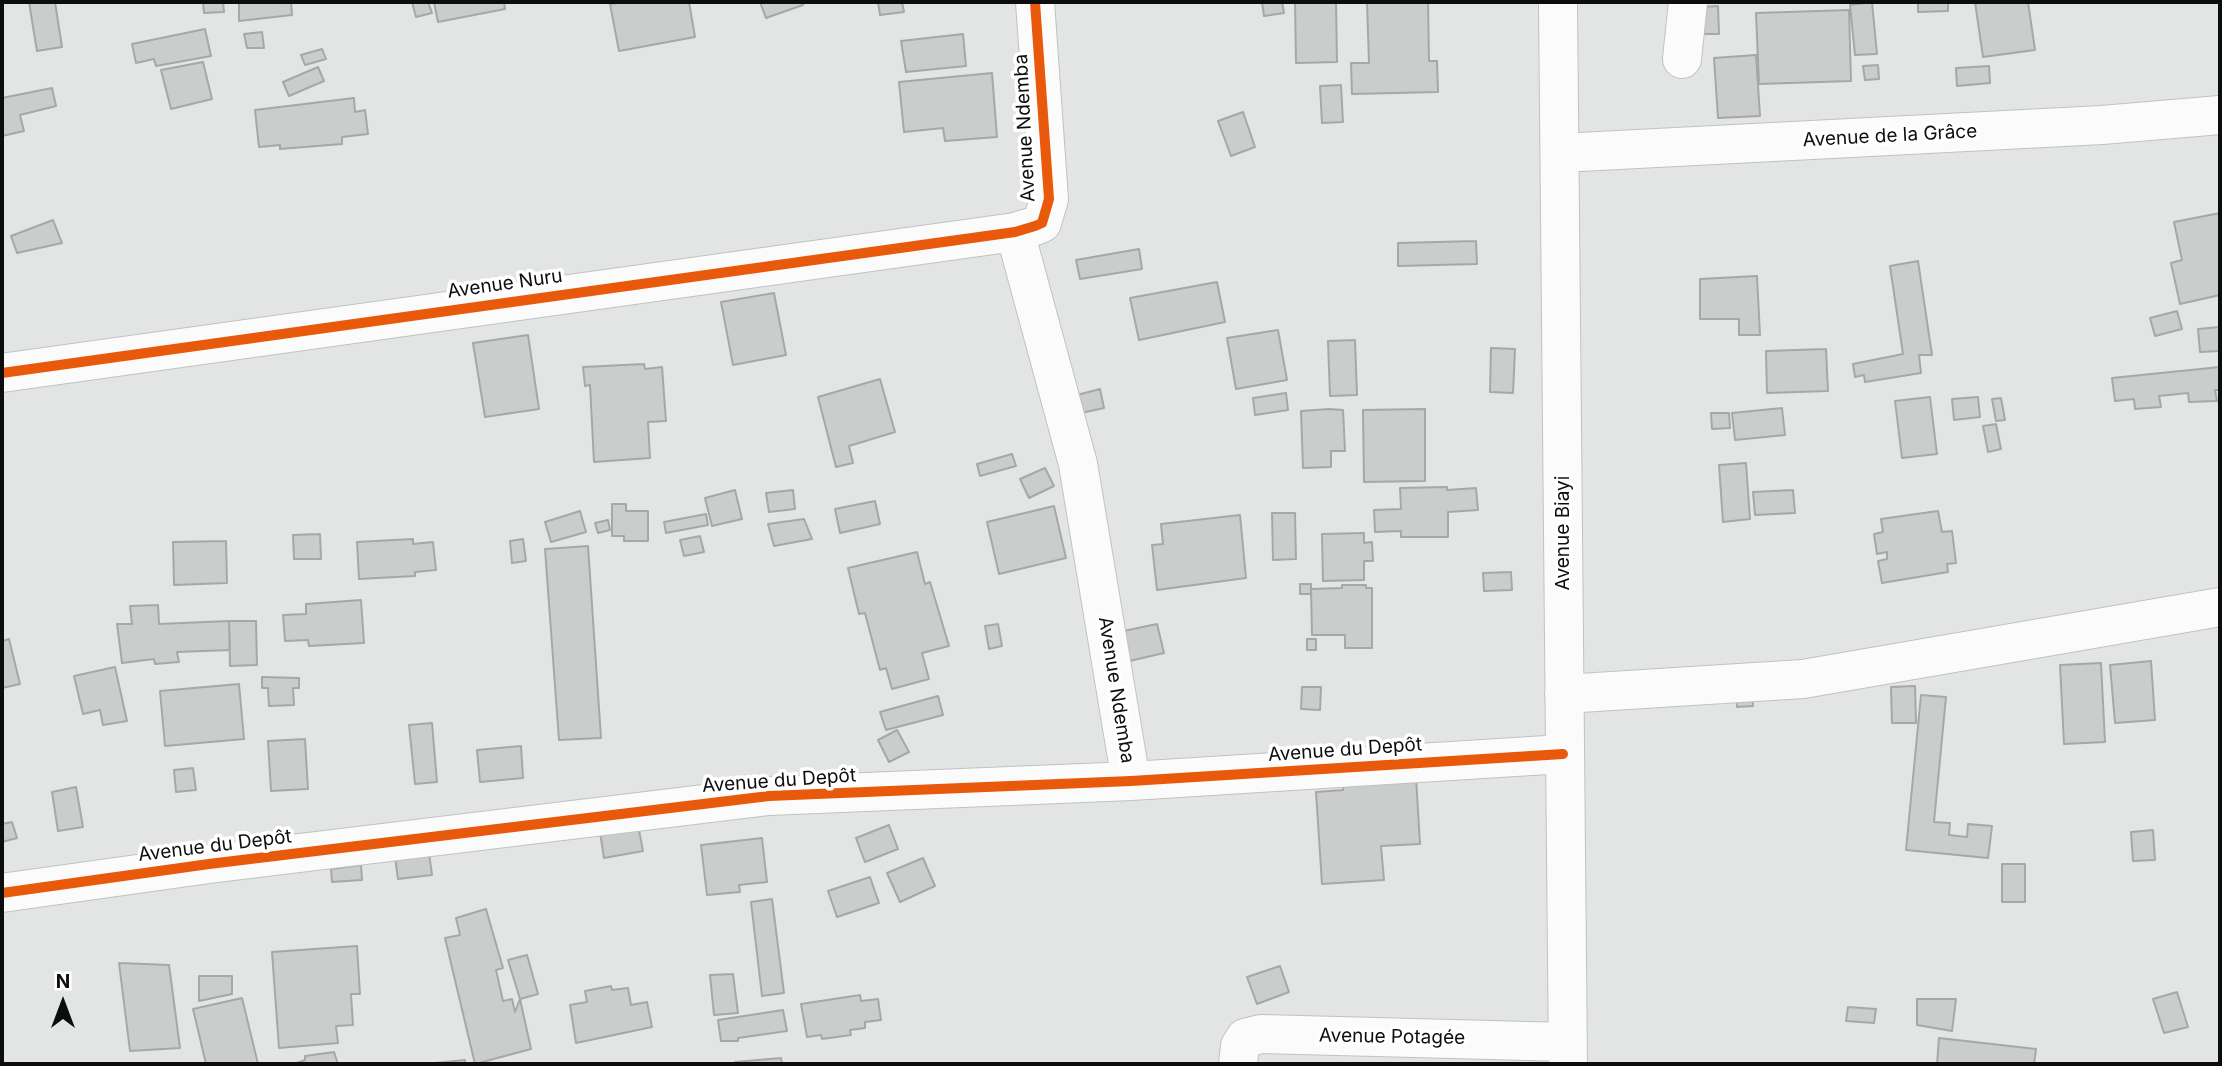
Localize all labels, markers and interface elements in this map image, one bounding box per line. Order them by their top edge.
street label: Avenue Ndemba [1010,53,1040,203]
street label: Avenue de la Grâce [1802,120,1978,152]
street label: Avenue Nuru [446,265,564,303]
street label: Avenue Biayi [1552,476,1574,590]
street label: Avenue Ndemba [1093,615,1139,765]
street label: Avenue du Depôt [1267,733,1423,767]
street label: Avenue du Depôt [701,764,857,798]
street label: Avenue du Depôt [137,825,293,867]
north arrow [28,968,98,1038]
text: N [56,970,70,993]
street label: Avenue Potagée [1319,1024,1465,1050]

